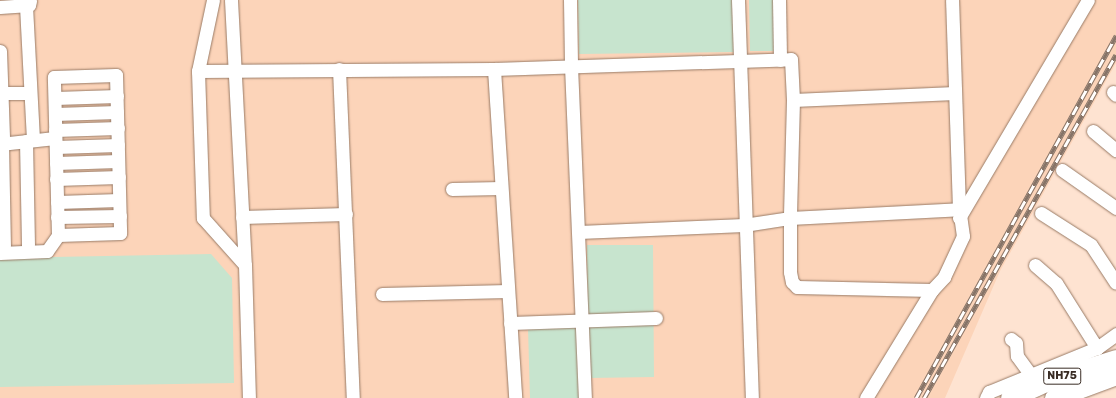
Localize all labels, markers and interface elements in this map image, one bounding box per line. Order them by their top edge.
road number: NH75 [1043,367,1081,385]

